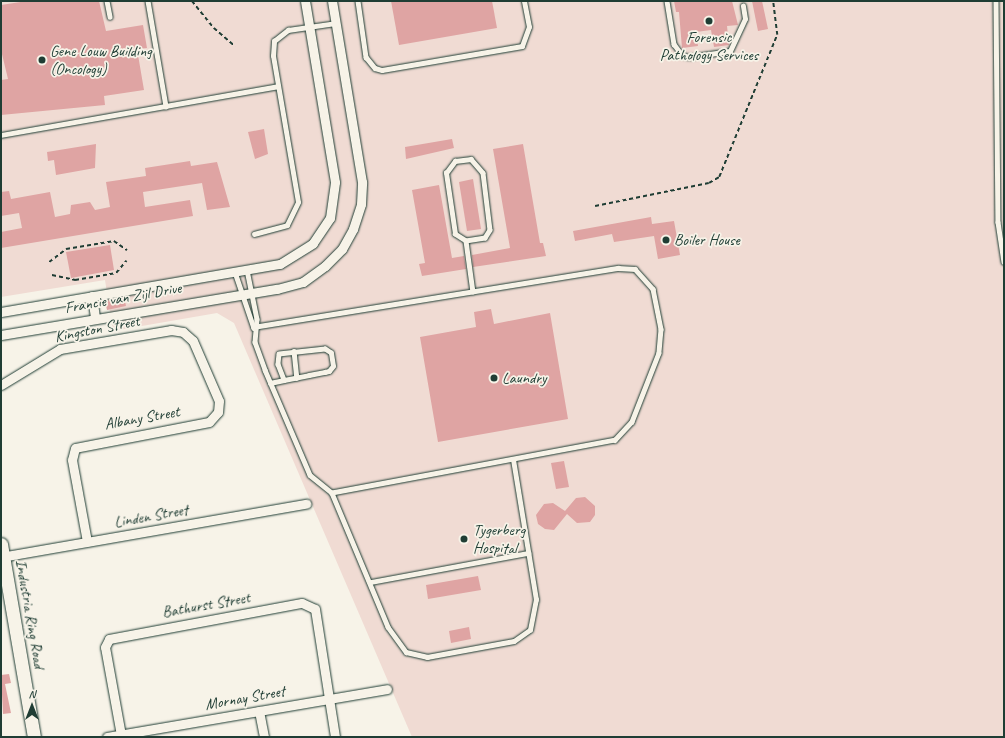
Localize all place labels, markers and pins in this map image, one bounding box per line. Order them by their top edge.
marker: Forensic Pathology Services [704,16,714,26]
place label: Forensic Pathology Services [660,27,758,65]
place label: Gene Louw Building (Oncology) [50,41,152,79]
marker: Gene Louw Building (Oncology) [37,55,47,65]
place label: Boiler House [674,230,740,250]
marker: Boiler House [661,235,671,245]
place label: Laundry [502,368,546,388]
marker: Laundry [489,373,499,383]
place label: Tygerberg Hospital [473,520,525,558]
marker: Tygerberg Hospital [458,533,470,545]

